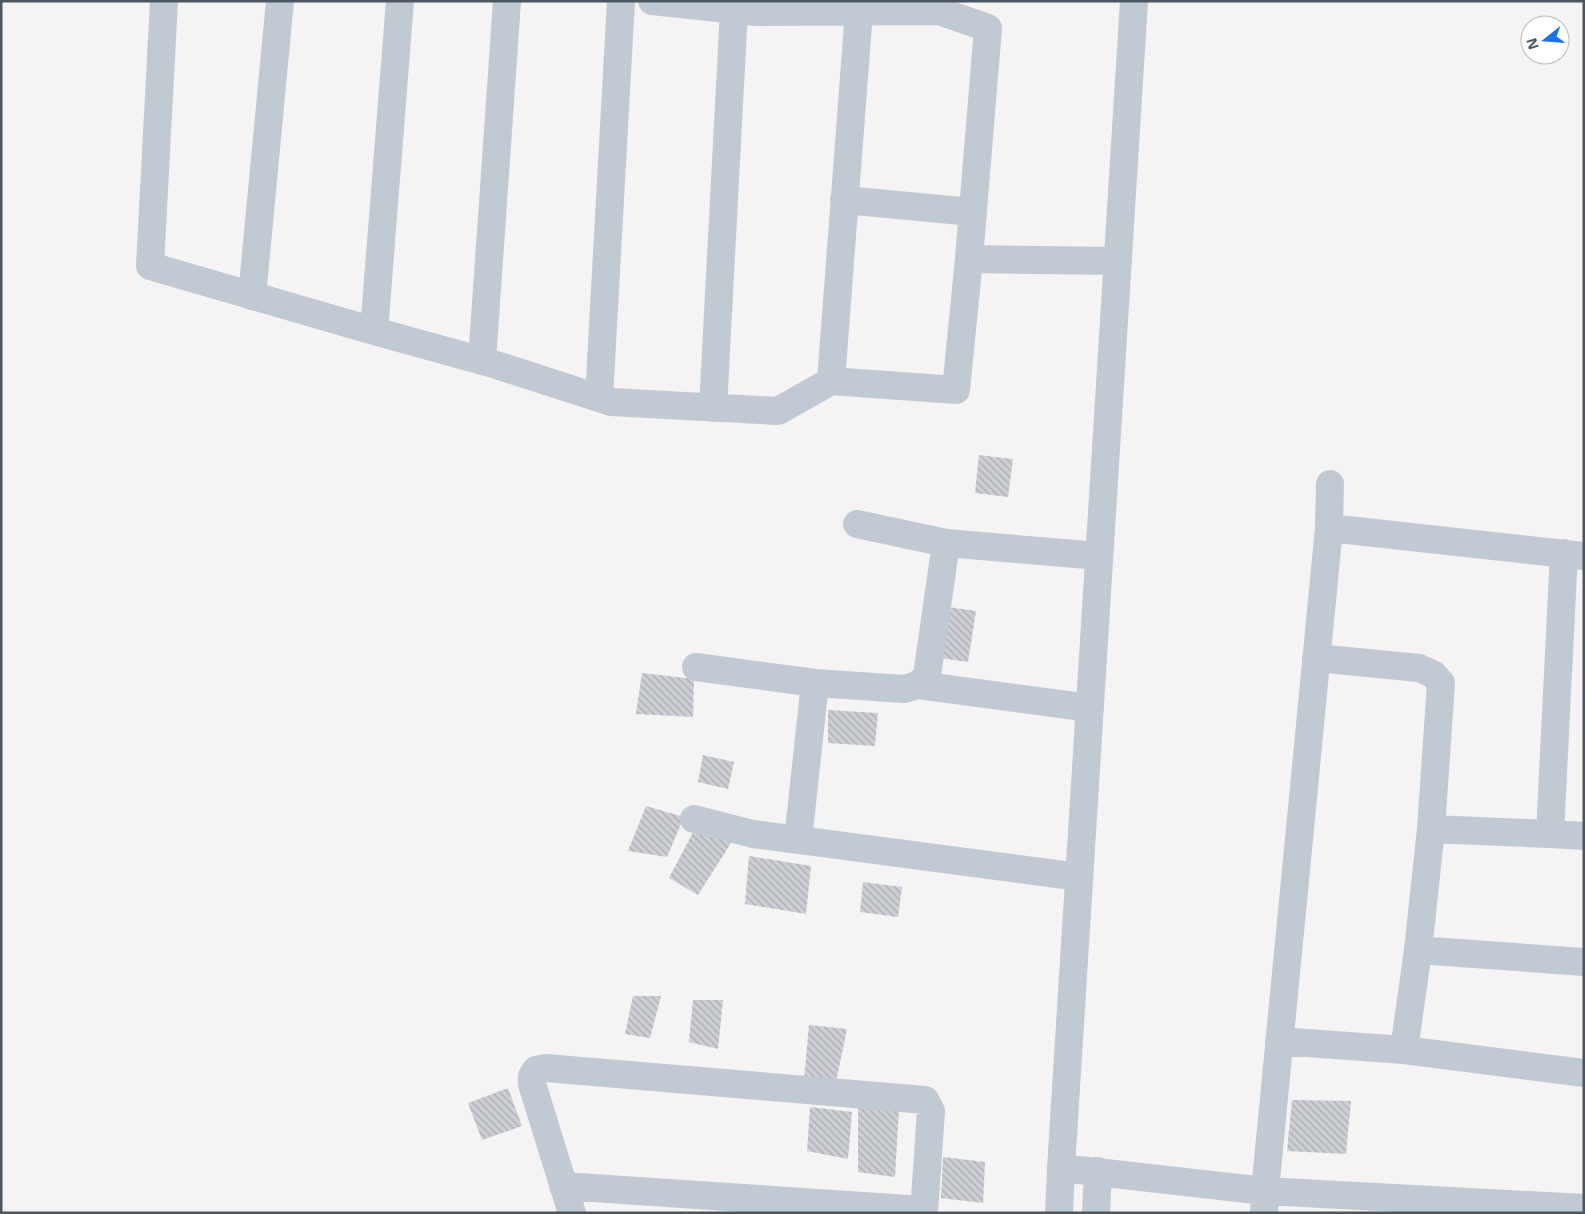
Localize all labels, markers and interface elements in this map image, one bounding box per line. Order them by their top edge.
north arrow [1520,15,1570,65]
text: N [1521,36,1543,52]

